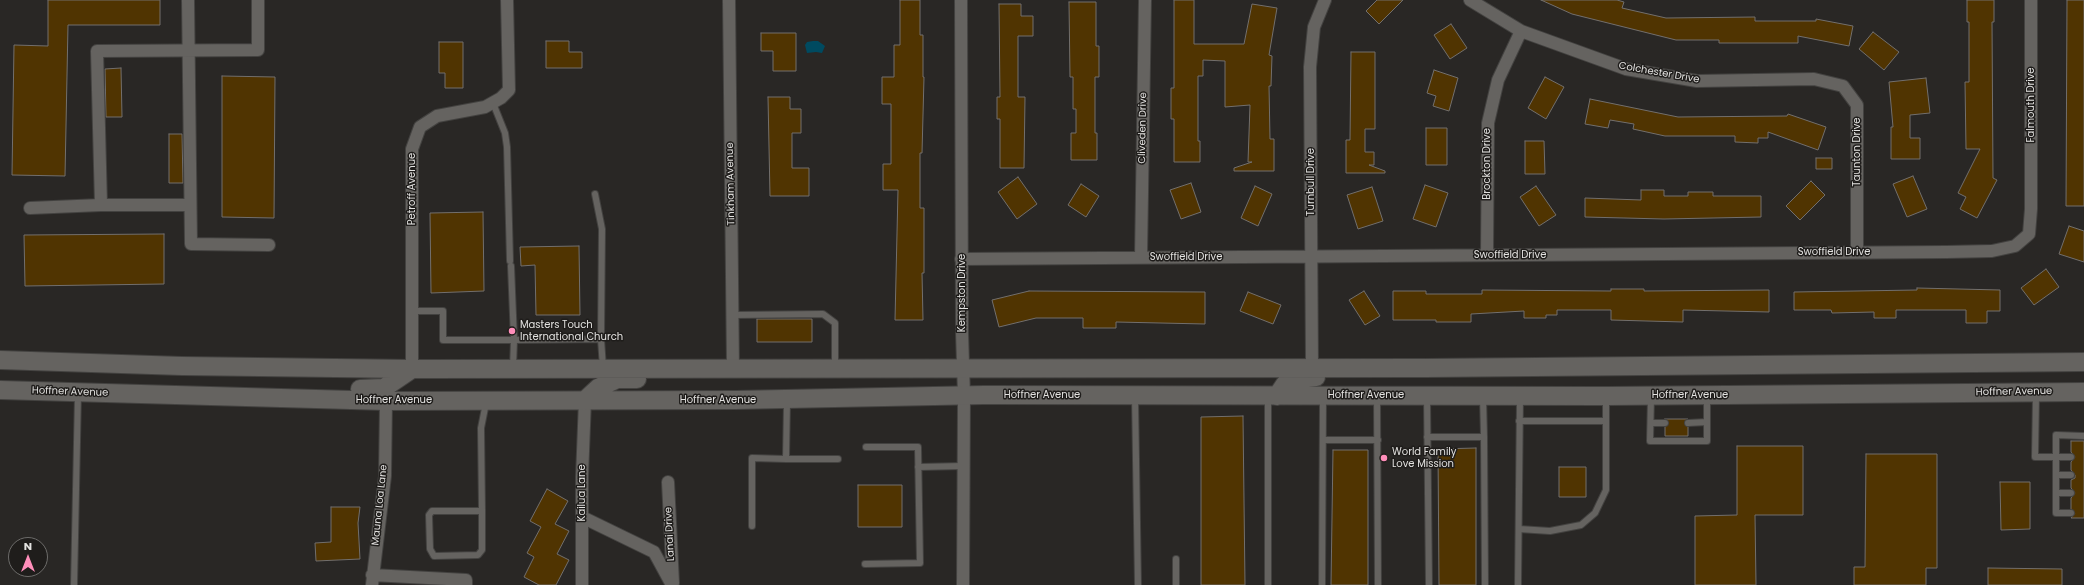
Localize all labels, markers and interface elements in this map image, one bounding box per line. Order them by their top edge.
street label: Colchester Drive [1618,60,1700,86]
street label: Falmouth Drive [2025,67,2037,143]
street label: Cliveden Drive [1136,92,1150,164]
street label: Taunton Drive [1851,117,1863,187]
street label: Brockton Drive [1481,128,1493,200]
street label: Tinkham Avenue [724,142,738,226]
street label: Turnbull Drive [1305,148,1317,216]
street label: Petroff Avenue [406,153,418,225]
street label: Swoffield Drive [1798,246,1870,258]
street label: Swoffield Drive [1474,249,1546,261]
street label: Swoffield Drive [1150,251,1222,263]
street label: Kempston Drive [956,254,968,332]
place label: Masters Touch International Church [520,319,623,342]
marker: Masters Touch International Church [507,326,517,336]
street label: Hoffner Avenue [32,385,108,399]
street label: Hoffner Avenue [1976,385,2052,399]
street label: Hoffner Avenue [1004,389,1080,401]
street label: Hoffner Avenue [1328,389,1404,401]
street label: Hoffner Avenue [1652,389,1728,401]
street label: Hoffner Avenue [356,394,432,406]
street label: Hoffner Avenue [680,394,756,406]
place label: World Family Love Mission [1392,446,1456,470]
marker: World Family Love Mission [1379,453,1389,463]
street label: Mauna Loa Lane [370,464,390,546]
street label: Kailua Lane [576,464,588,522]
street label: Lanai Drive [663,507,677,561]
north arrow [8,537,48,577]
text: N [24,538,32,554]

